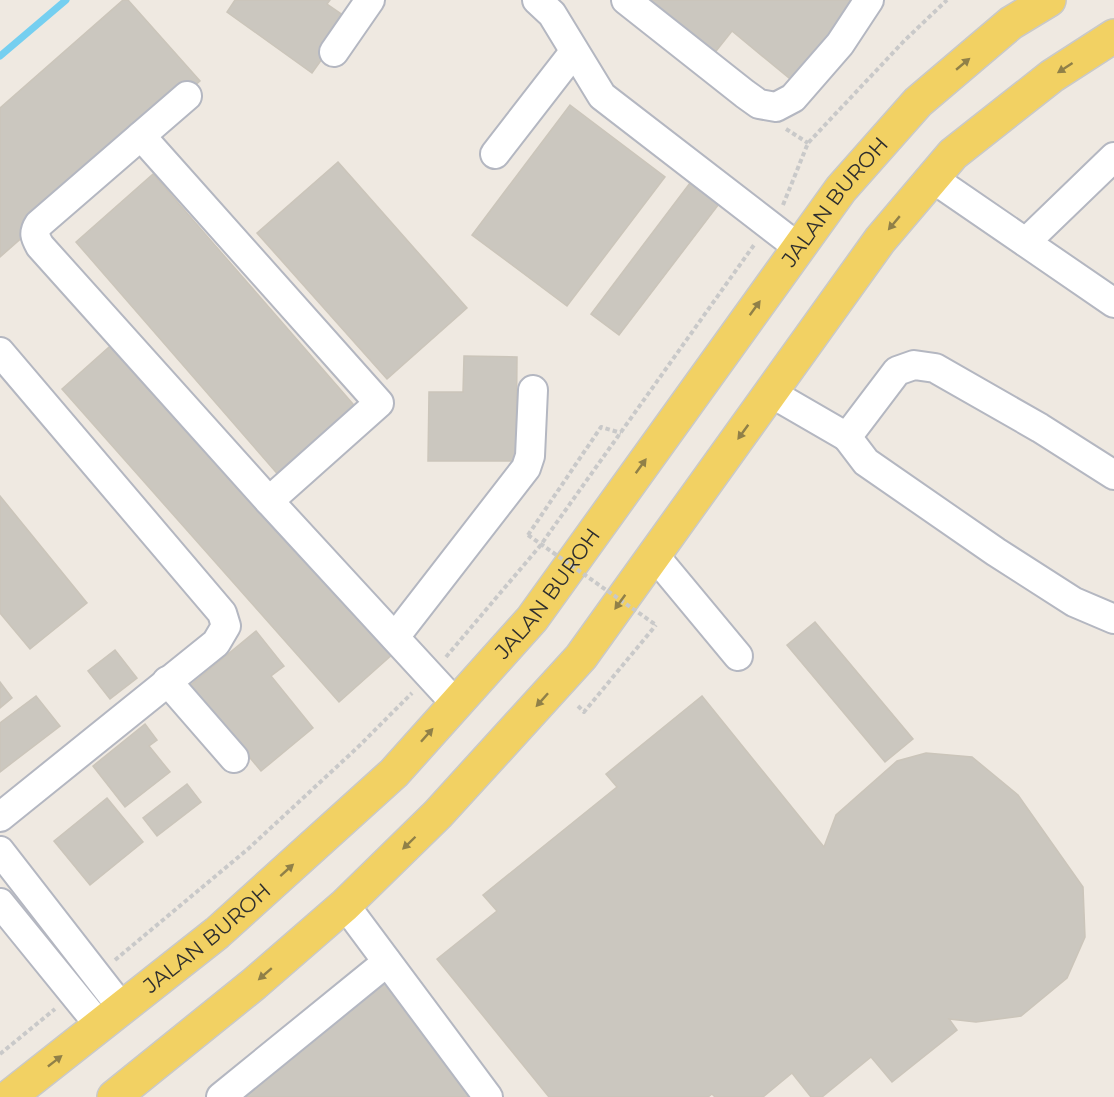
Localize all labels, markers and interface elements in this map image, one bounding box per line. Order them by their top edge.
one-way arrow [955,58,970,71]
one-way arrow [1057,62,1073,73]
street label: JALAN BUROH [776,132,893,272]
one-way arrow [888,215,901,231]
one-way arrow [749,301,761,317]
one-way arrow [737,424,749,439]
one-way arrow [635,459,647,475]
street label: JALAN BUROH [489,523,605,664]
one-way arrow [614,594,626,610]
one-way arrow [536,692,549,707]
one-way arrow [420,728,434,743]
one-way arrow [403,835,417,849]
one-way arrow [279,863,294,877]
street label: JALAN BUROH [138,878,275,999]
one-way arrow [258,967,273,980]
one-way arrow [47,1054,63,1067]

